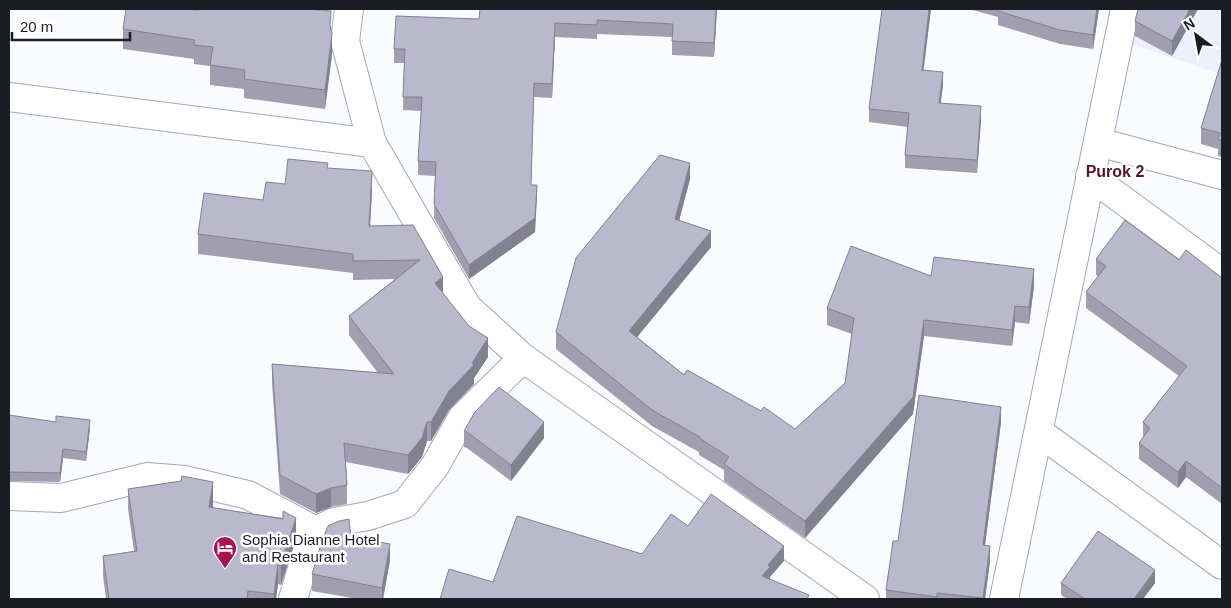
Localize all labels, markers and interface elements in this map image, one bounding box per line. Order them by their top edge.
scale bar [12,10,130,42]
north arrow [1171,10,1221,60]
text: N [1181,15,1198,33]
text: 20 m [20,18,53,35]
district label: Purok 2 [1086,163,1144,180]
place label: Sophia Dianne Hotel and Restaurant [242,531,380,565]
hotel icon: Sophia Dianne Hotel and Restaurant [212,535,238,569]

